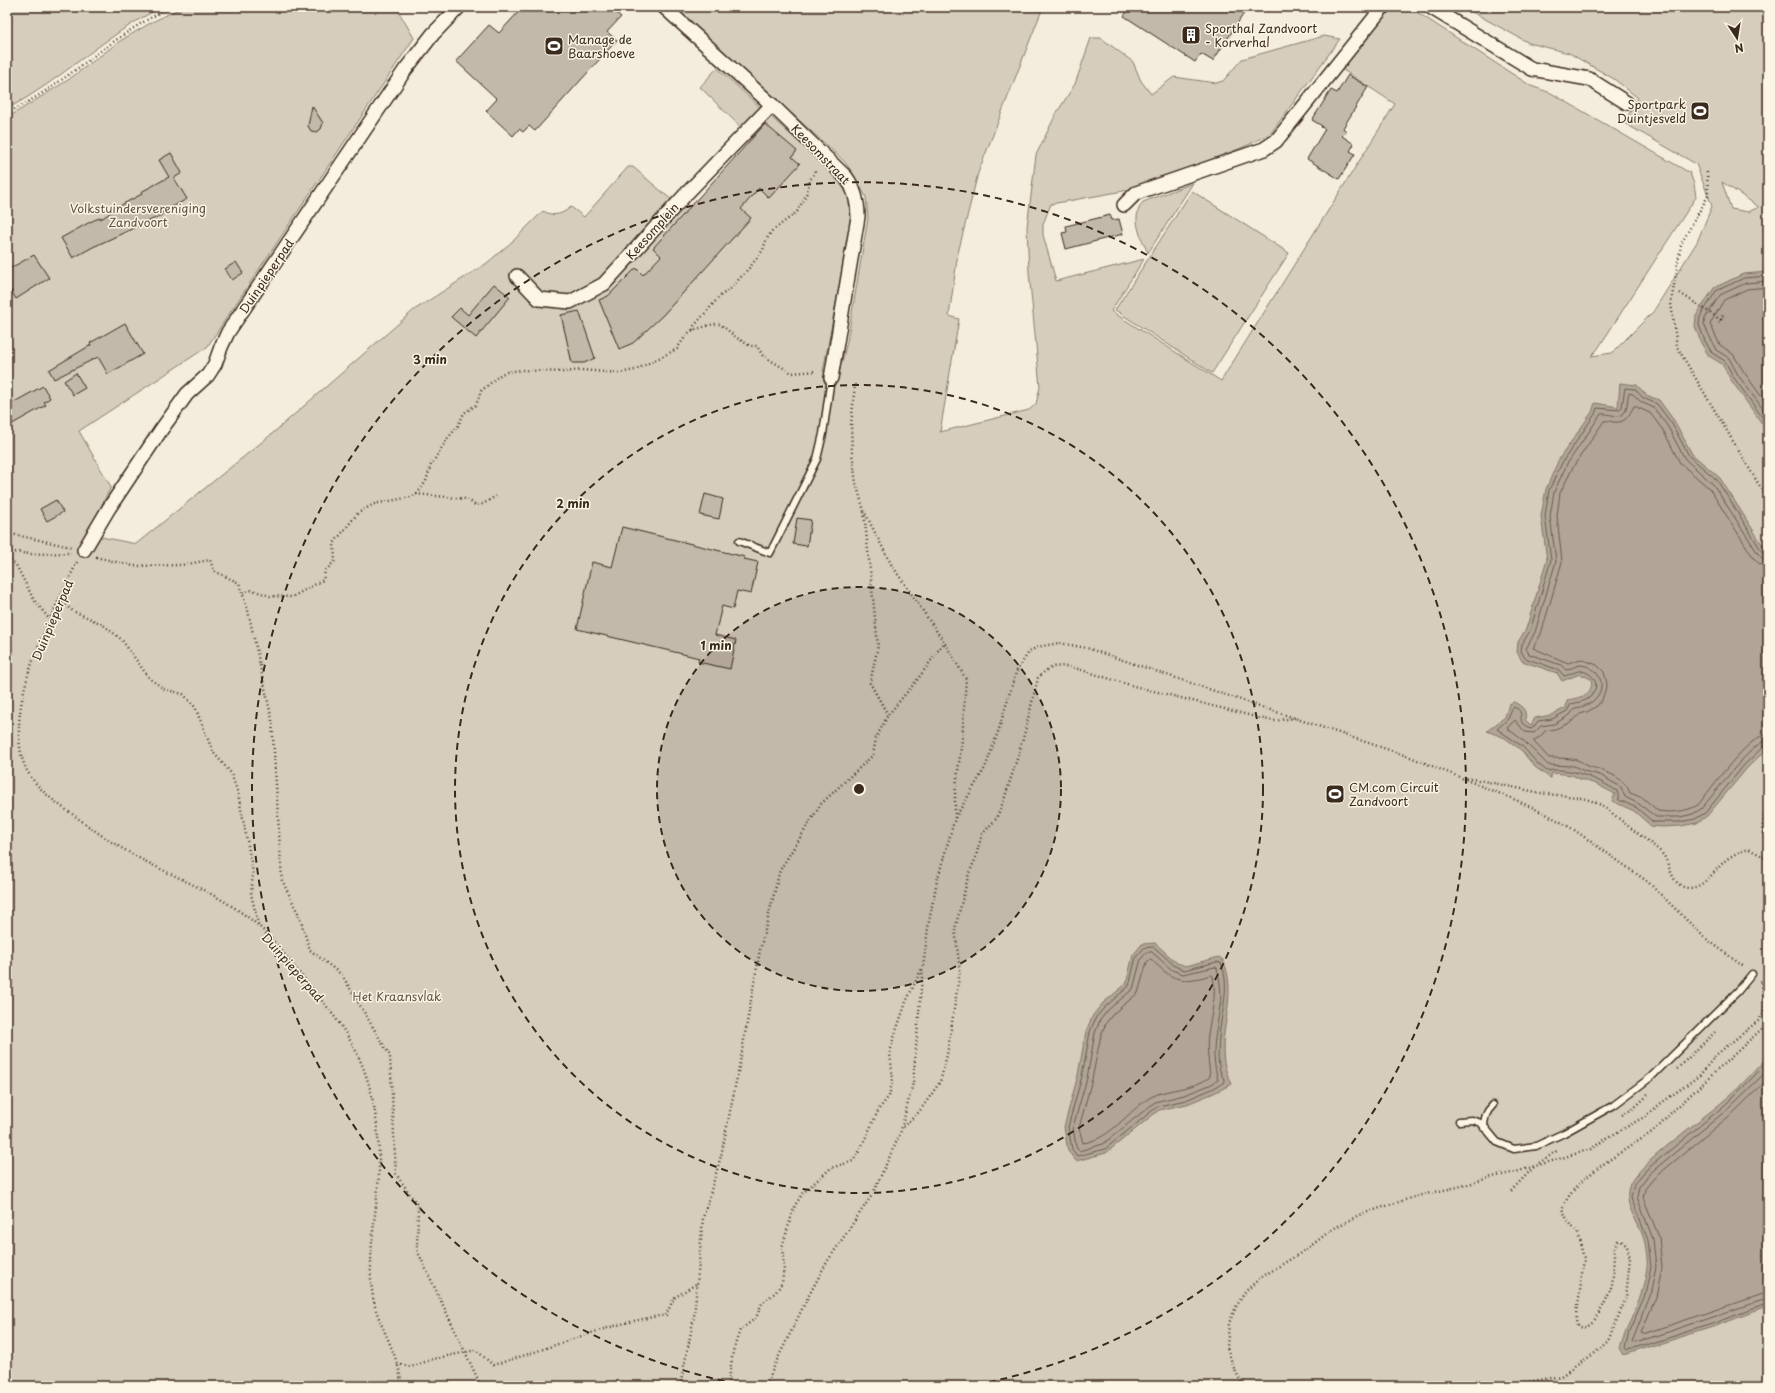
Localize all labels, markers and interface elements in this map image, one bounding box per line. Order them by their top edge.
north arrow [1717,18,1757,58]
place label: Sporthal Zandvoort - Korverhal [1205,19,1317,51]
building icon: Sporthal Zandvoort - Korverhal [1180,24,1202,46]
place label: Manage de Baarshoeve [568,30,636,62]
sports icon: Manage de Baarshoeve [543,35,565,57]
text: N [1733,39,1745,58]
place label: Sportpark Duintjesveld [1617,95,1686,127]
sports icon: Sportpark Duintjesveld [1689,100,1711,122]
street label: Keesomstraat [787,120,855,188]
street label: Keesomplein [621,198,683,264]
park label: Volkstuindersvereniging Zandvoort [70,199,206,231]
street label: Duinpieperpad [234,235,298,317]
text: 3 min [413,350,447,368]
text: 2 min [556,494,590,512]
street label: Duinpieperpad [27,576,77,663]
text: 1 min [700,636,732,654]
place label: CM.com Circuit Zandvoort [1349,778,1439,810]
centre of rings [852,782,866,796]
sports icon: CM.com Circuit Zandvoort [1324,783,1346,805]
street label: Duinpieperpad [258,928,329,1006]
park label: Het Kraansvlak [353,987,441,1005]

